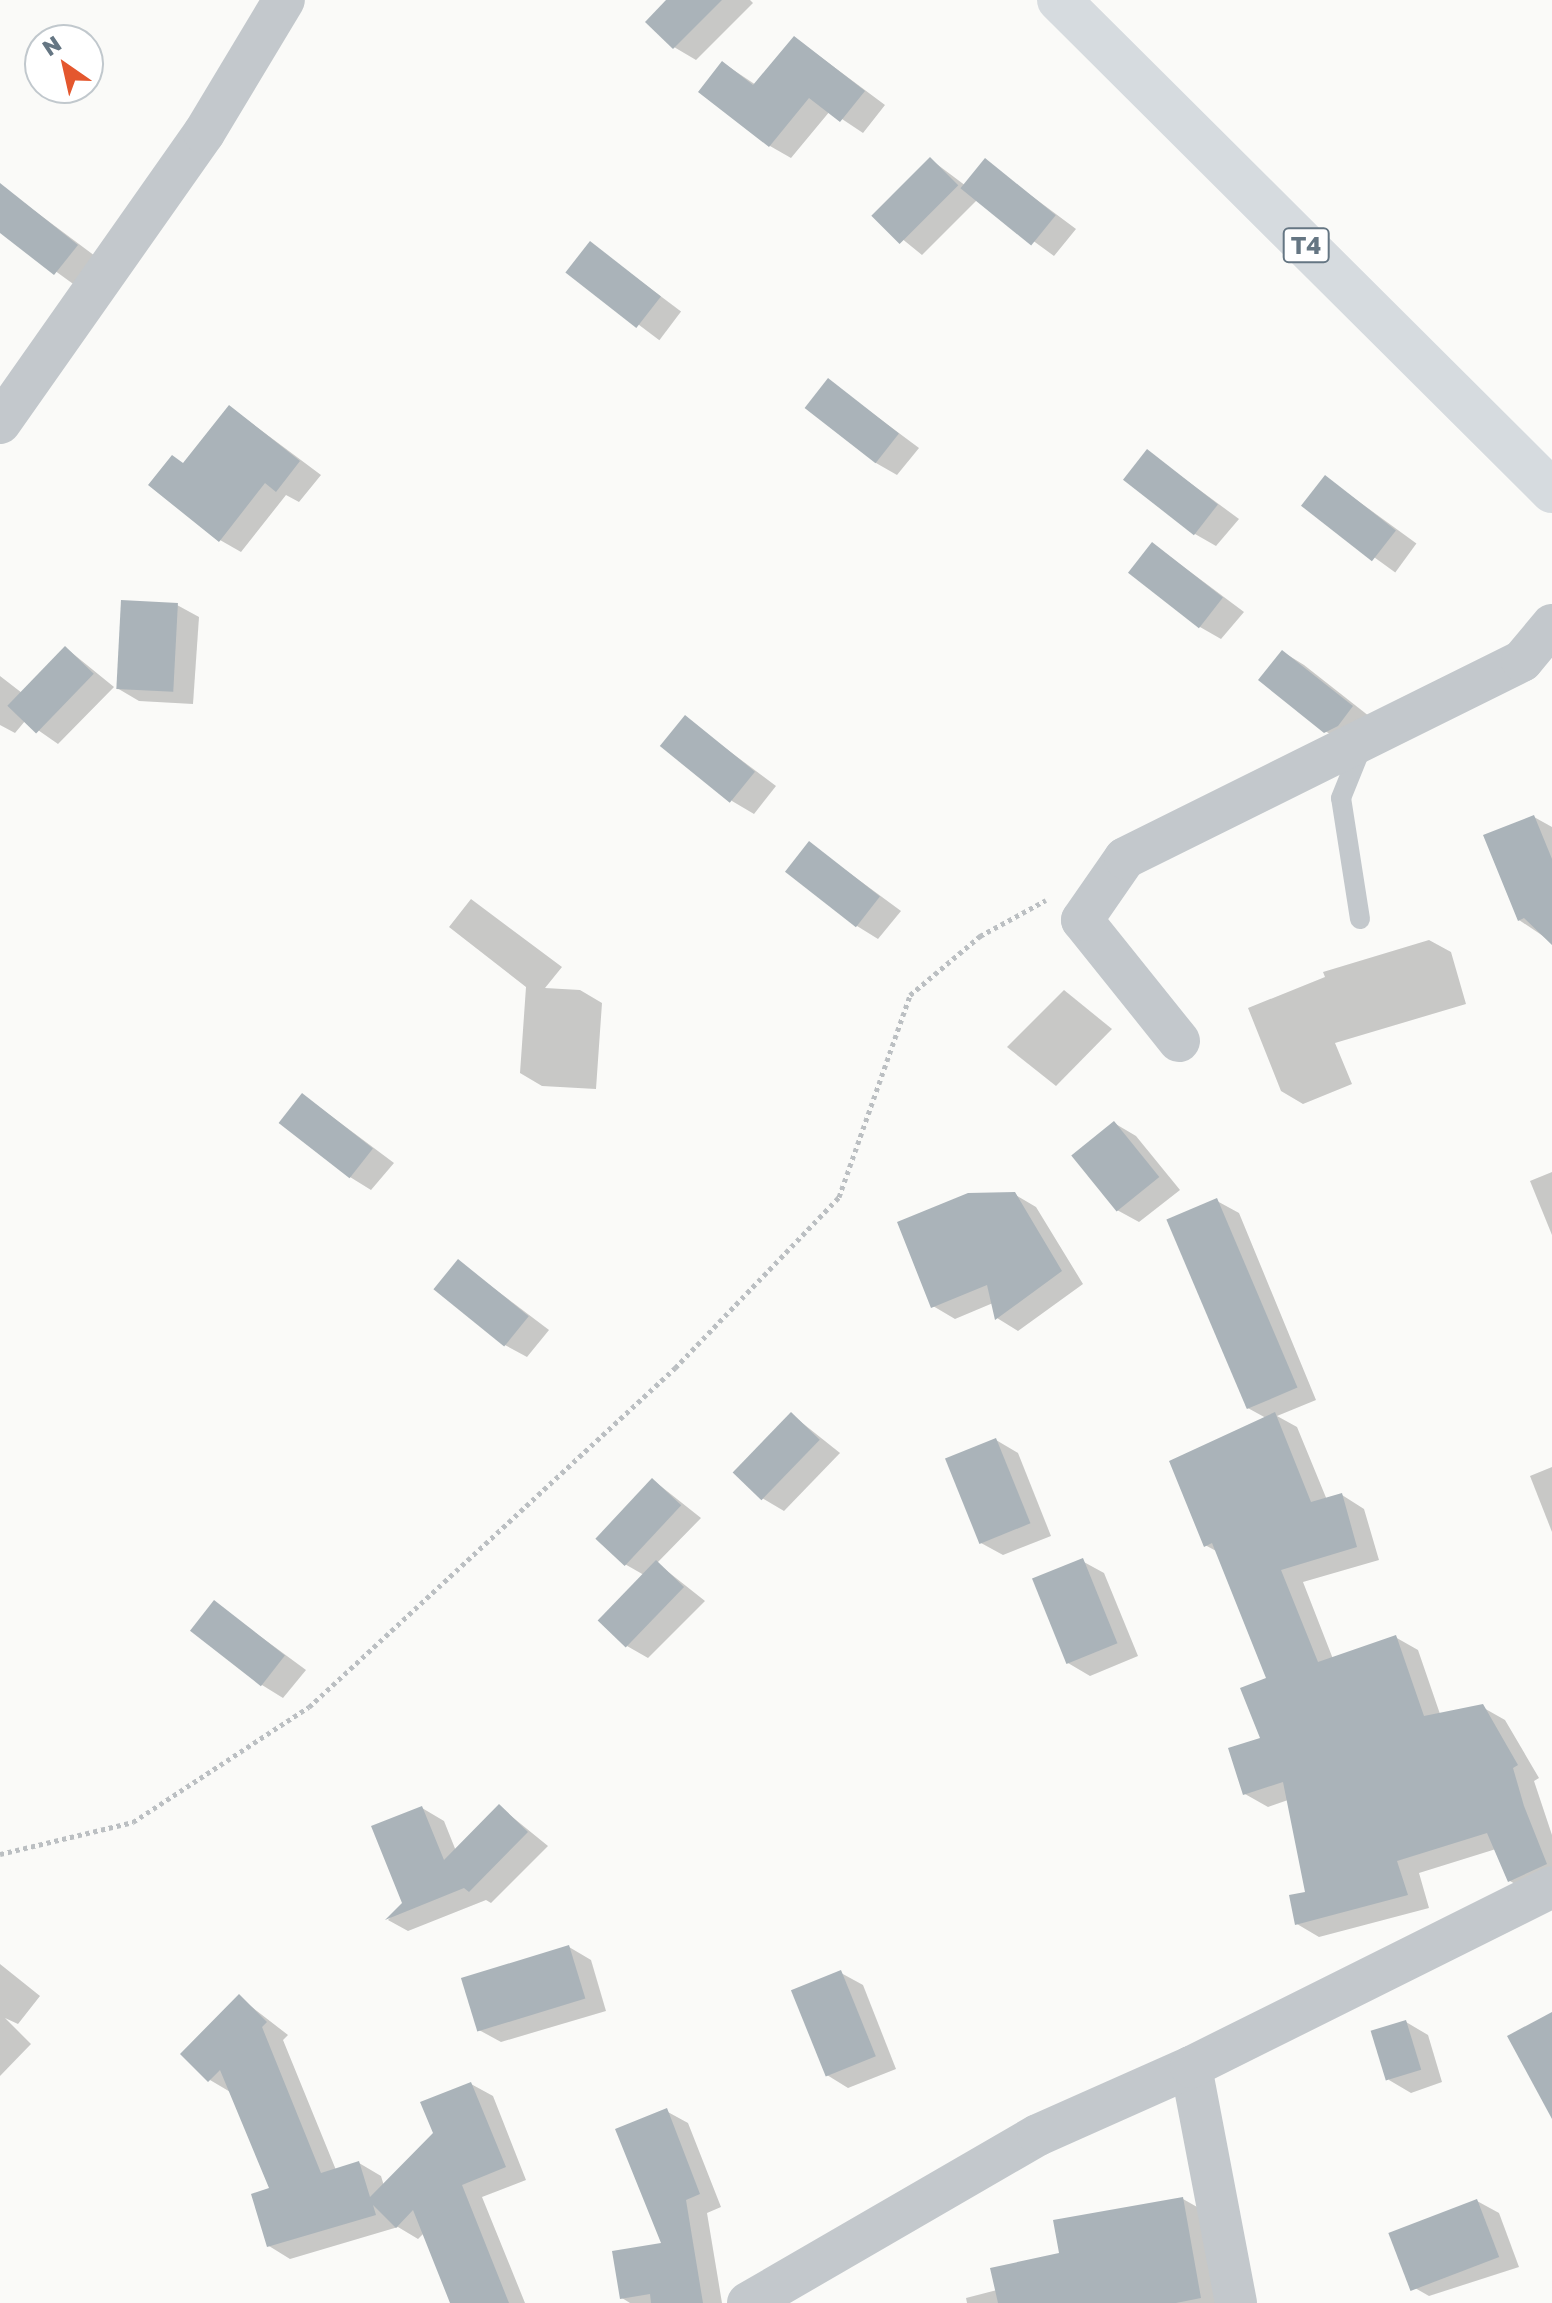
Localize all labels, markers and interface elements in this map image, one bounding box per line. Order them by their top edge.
north arrow [24,24,104,104]
text: N [37,29,66,61]
road number: T4 [1282,225,1330,265]

